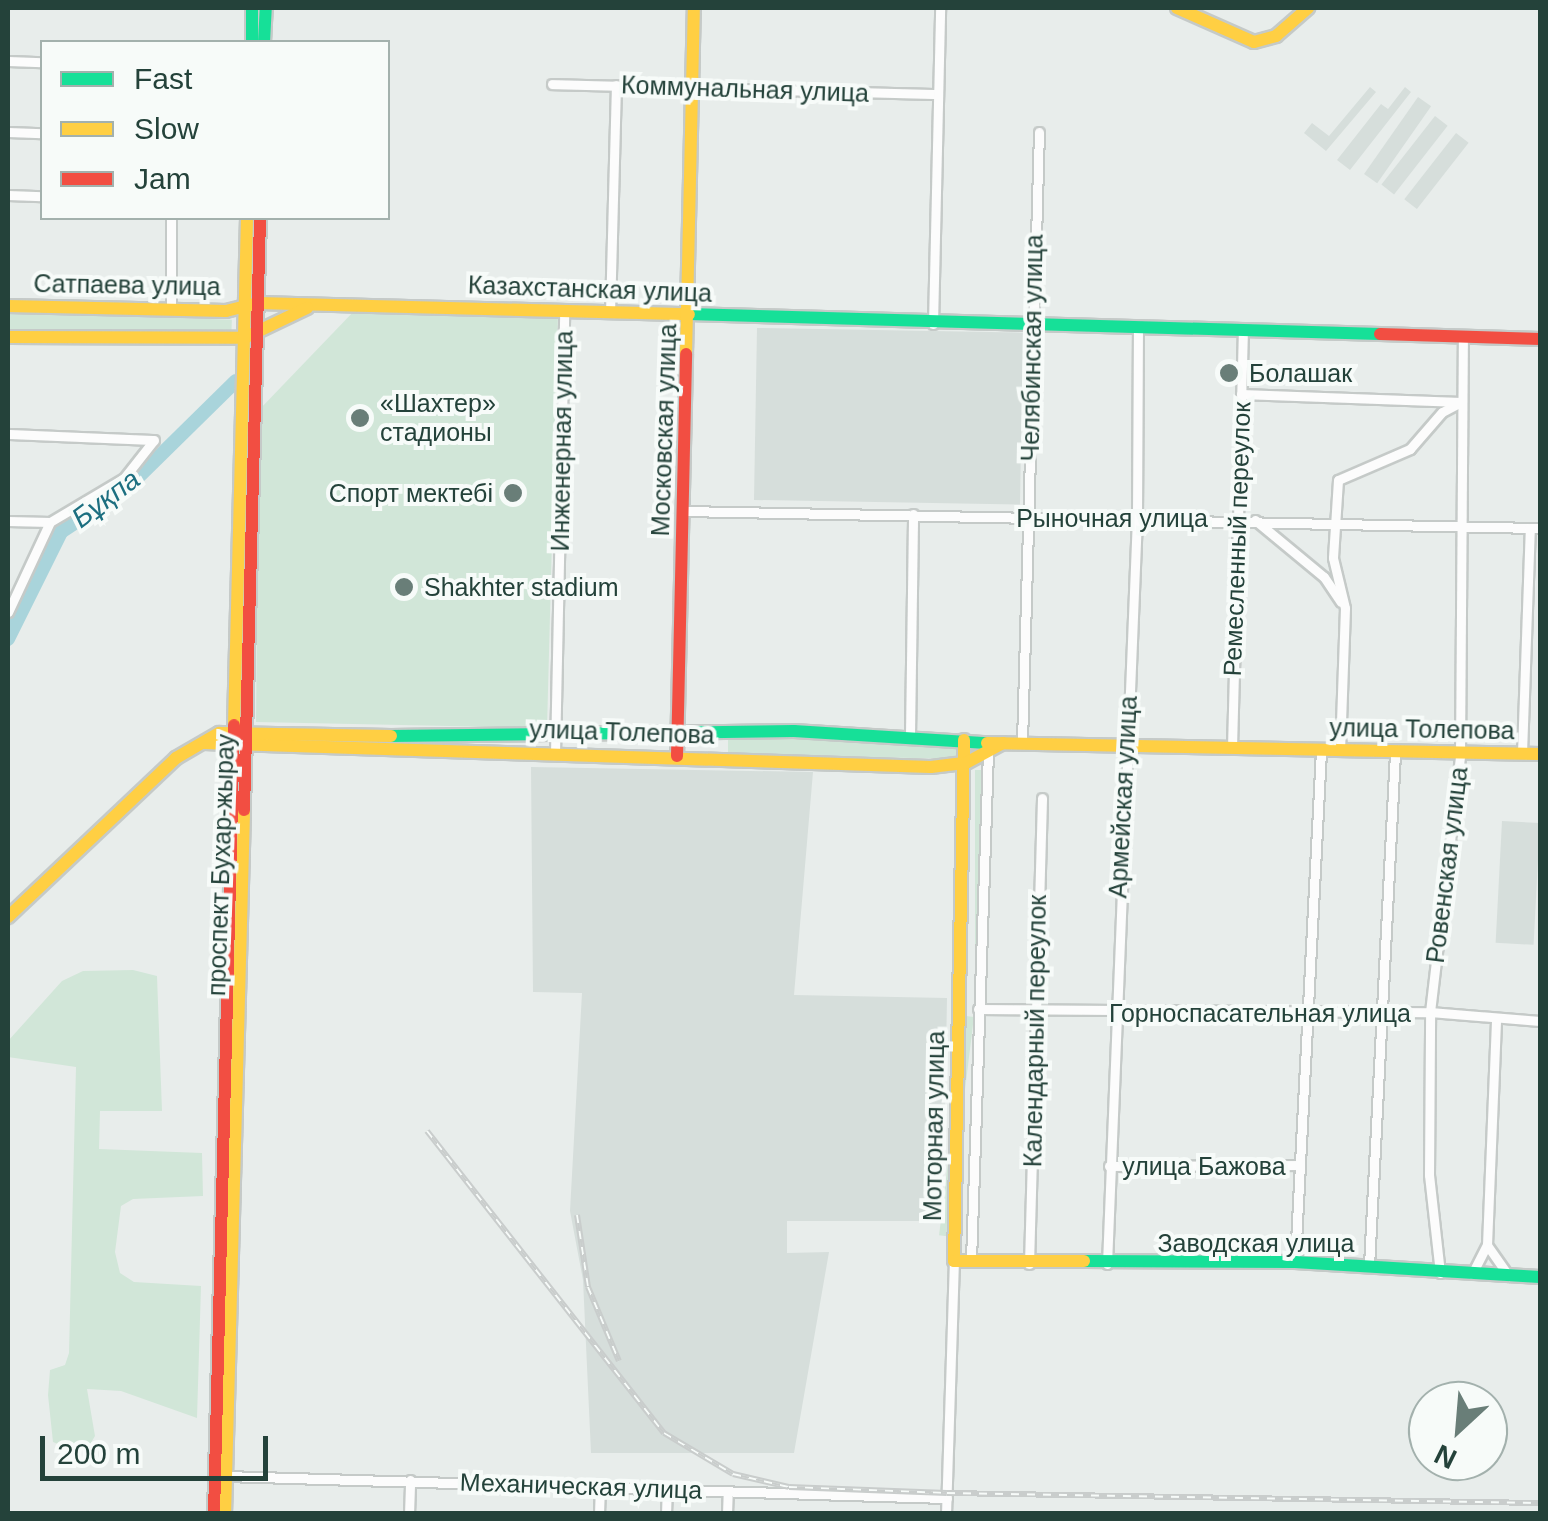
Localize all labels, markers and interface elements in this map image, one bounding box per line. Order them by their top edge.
legend [40,40,390,220]
text: Fast [134,62,192,95]
street label: Коммунальная улица [621,70,869,108]
text: Slow [134,112,199,145]
text: Jam [134,162,191,195]
street label: Челябинская улица [1015,234,1049,462]
street label: Сатпаева улица [33,268,221,302]
street label: Казахстанская улица [467,270,713,308]
street label: Московская улица [645,323,683,537]
street label: Инженерная улица [545,330,579,552]
place label: Болашак [1249,358,1352,388]
marker: Болашак [1218,362,1240,384]
place label: «Шахтер» стадионы [380,389,496,448]
street label: Ремесленный переулок [1217,401,1257,677]
marker: «Шахтер» стадионы [349,407,371,429]
water label: Бұқпа [65,463,147,535]
place label: Спорт мектебі [329,478,493,508]
marker: Спорт мектебі [502,482,524,504]
street label: Рыночная улица [1016,503,1208,533]
place label: Shakhter stadium [424,572,619,602]
marker: Shakhter stadium [393,576,415,598]
street label: Армейская улица [1103,695,1143,899]
street label: улица Толепова [1329,712,1515,746]
street label: улица Толепова [529,714,715,750]
street label: проспект Бухар-жырау [201,733,241,997]
street label: Ровенская улица [1420,765,1474,965]
street label: Календарный переулок [1018,895,1052,1167]
street label: Горноспасательная улица [1109,998,1411,1028]
street label: Моторная улица [917,1031,951,1221]
street label: улица Бажова [1122,1151,1286,1181]
street label: Заводская улица [1157,1228,1355,1258]
north arrow [1408,1381,1508,1481]
scale bar [45,1416,272,1478]
text: 200 m [57,1437,140,1470]
text: N [1430,1438,1461,1475]
street label: Механическая улица [459,1467,703,1505]

